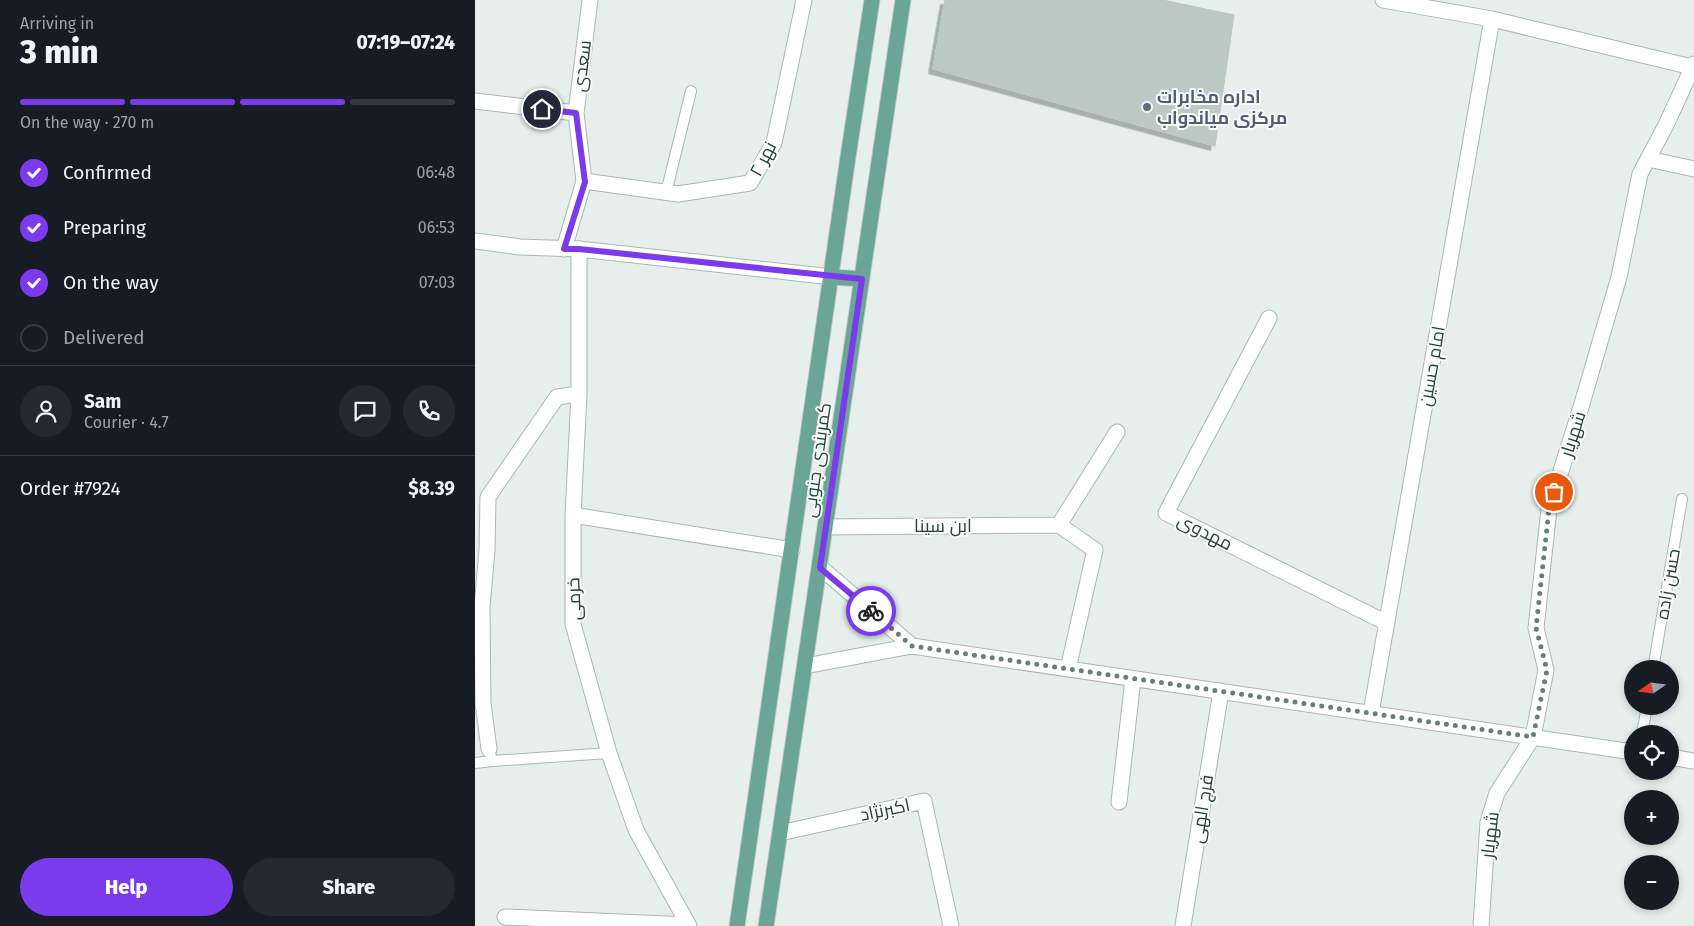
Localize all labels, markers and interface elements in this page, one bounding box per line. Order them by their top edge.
text: Arriving in [20,14,94,33]
text: 07:19–07:24 [357,31,455,54]
text: 3 min [20,33,98,71]
street label: سعدی [568,39,596,93]
place label: اداره مخابرات مرکزی میاندواب [1157,86,1287,129]
pin [521,88,563,130]
icon: home [528,95,556,123]
marker: اداره مخابرات مرکزی میاندواب [1141,101,1153,113]
text: On the way · 270 m [20,113,154,132]
street label: نهر ۲ [745,138,781,180]
icon: check [20,159,48,187]
text: Confirmed [63,161,152,184]
text: 06:48 [416,163,455,182]
icon: check [20,214,48,242]
text: Preparing [63,216,146,239]
text: 06:53 [418,218,455,237]
icon: check [20,269,48,297]
text: On the way [63,271,159,294]
text: 07:03 [419,273,455,292]
street label: امام حسین [1414,324,1451,408]
text: Delivered [63,326,145,349]
button: person [20,385,72,437]
button: chat [339,385,391,437]
button: phone [403,385,455,437]
text: Sam [84,390,121,413]
street label: کمربندی جنوبی [798,401,836,519]
street label: شهریار [1555,408,1591,461]
text: Courier · 4.7 [84,413,169,432]
pin [1533,471,1575,513]
text: Order #7924 [20,477,121,500]
text: $8.39 [408,477,455,500]
icon: bag [1540,478,1568,506]
street label: مهدوی [1174,509,1236,555]
street label: ابن سینا [914,515,972,537]
street label: حسن زاده [1651,547,1685,621]
street label: خرمی [562,577,586,621]
courier [846,586,896,636]
icon: bike [857,597,885,625]
north arrow [1624,660,1679,715]
map controls [1624,660,1679,910]
button: locate [1624,725,1679,780]
street label: فرج الهی [1186,773,1219,845]
button: + [1624,790,1679,845]
street label: اکبرنژاد [858,794,912,826]
street label: شهریار [1476,810,1504,861]
button: − [1624,855,1679,910]
button: Help [20,858,233,916]
button: Share [243,858,455,916]

